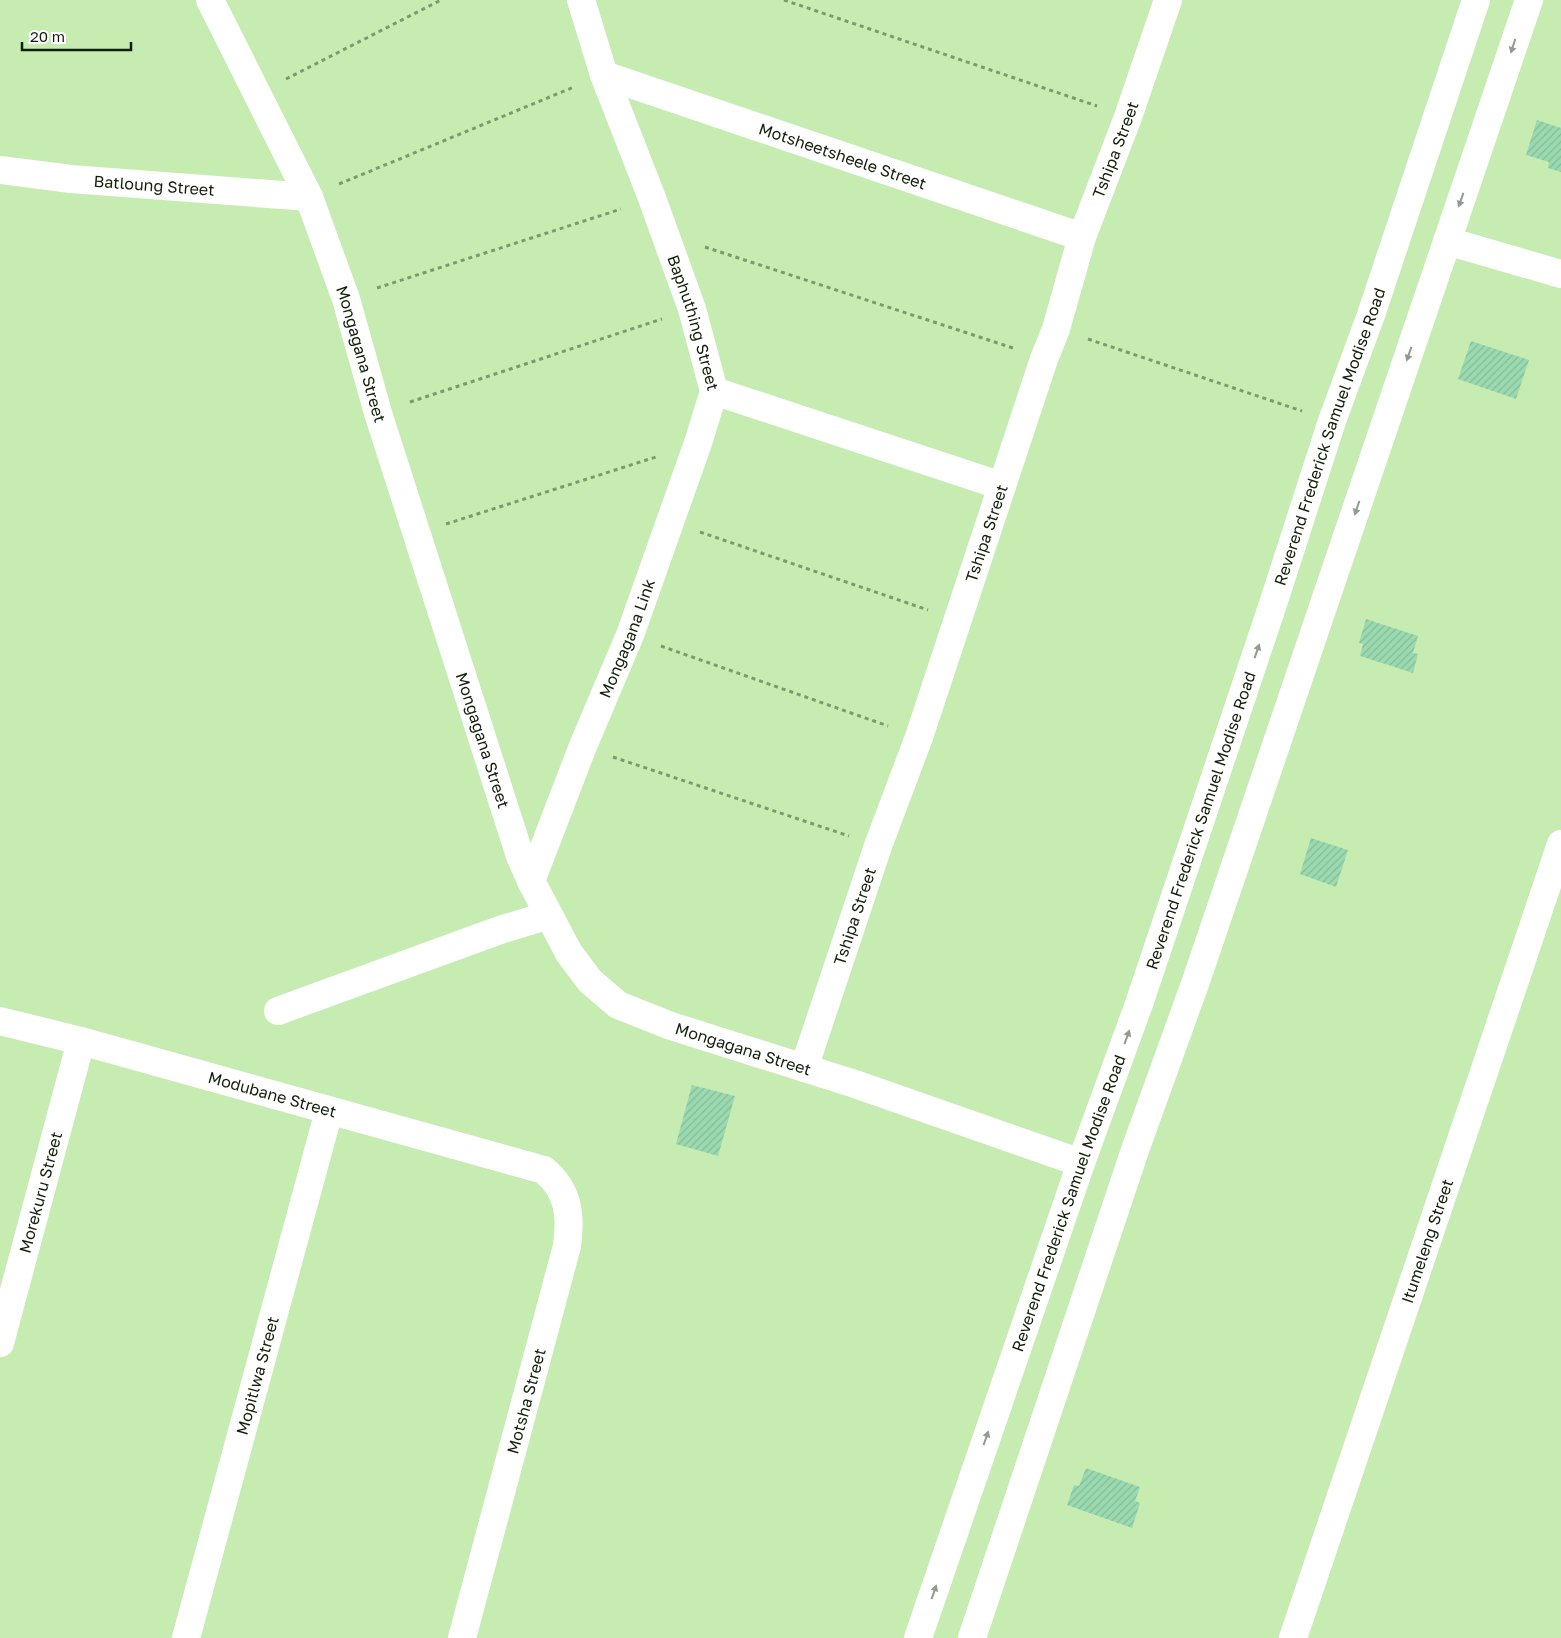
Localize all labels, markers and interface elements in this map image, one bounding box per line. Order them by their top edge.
scale bar [22,20,131,52]
text: 20 m [30,27,65,45]
one-way arrow [1509,39,1517,54]
street label: Tshipa Street [1088,99,1143,201]
street label: Motsheetsheele Street [756,118,929,194]
street label: Batloung Street [93,171,215,200]
one-way arrow [1457,193,1465,208]
street label: Baphuthing Street [663,252,723,393]
street label: Mongagana Street [332,283,390,425]
street label: Reverend Frederick Samuel Modise Road [1270,285,1389,588]
one-way arrow [1405,347,1413,362]
street label: Tshipa Street [961,482,1012,585]
one-way arrow [1352,501,1360,516]
street label: Mongagana Link [595,576,659,701]
one-way arrow [1254,643,1262,658]
street label: Reverend Frederick Samuel Modise Road [1141,669,1260,972]
street label: Mongagana Street [452,670,514,811]
street label: Tshipa Street [829,865,880,968]
street label: Mongagana Street [673,1018,814,1080]
one-way arrow [1123,1029,1131,1044]
street label: Reverend Frederick Samuel Modise Road [1007,1052,1130,1354]
street label: Modubane Street [206,1067,339,1122]
street label: Morekuru Street [15,1129,66,1255]
street label: Itumeleng Street [1397,1176,1457,1306]
street label: Mopitlwa Street [232,1314,283,1437]
street label: Motsha Street [502,1346,550,1456]
one-way arrow [982,1430,990,1445]
one-way arrow [930,1584,938,1599]

